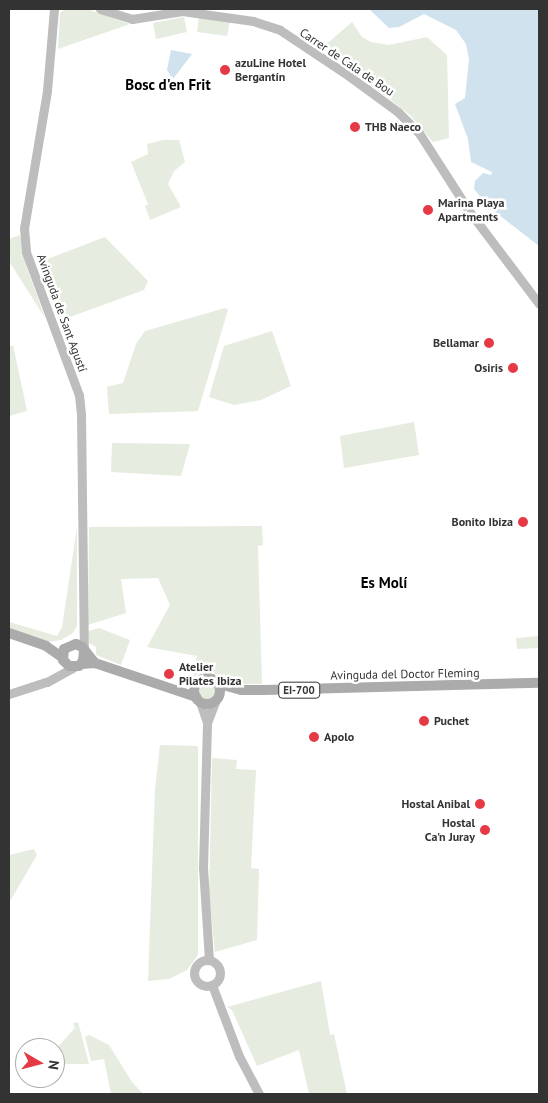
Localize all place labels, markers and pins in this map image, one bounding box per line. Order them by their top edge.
place label: azuLine Hotel Bergantín [235,56,306,84]
marker: azuLine Hotel Bergantín [219,64,231,76]
place label: THB Naeco [365,120,421,134]
marker: THB Naeco [349,121,361,133]
place label: Marina Playa Apartments [438,196,505,224]
marker: Marina Playa Apartments [422,204,434,216]
place label: Bellamar [433,336,479,350]
marker: Bellamar [483,337,495,349]
place label: Osiris [474,361,503,375]
marker: Osiris [507,362,519,374]
place label: Bonito Ibiza [452,515,513,529]
marker: Bonito Ibiza [517,516,529,528]
place label: Atelier Pilates Ibiza [179,660,241,688]
marker: Atelier Pilates Ibiza [163,668,175,680]
place label: Puchet [434,714,469,728]
marker: Puchet [418,715,430,727]
place label: Apolo [324,730,354,744]
marker: Apolo [308,731,320,743]
place label: Hostal Anibal [401,797,470,811]
marker: Hostal Anibal [474,798,486,810]
place label: Hostal Ca'n Juray [425,816,475,844]
marker: Hostal Ca'n Juray [479,824,491,836]

